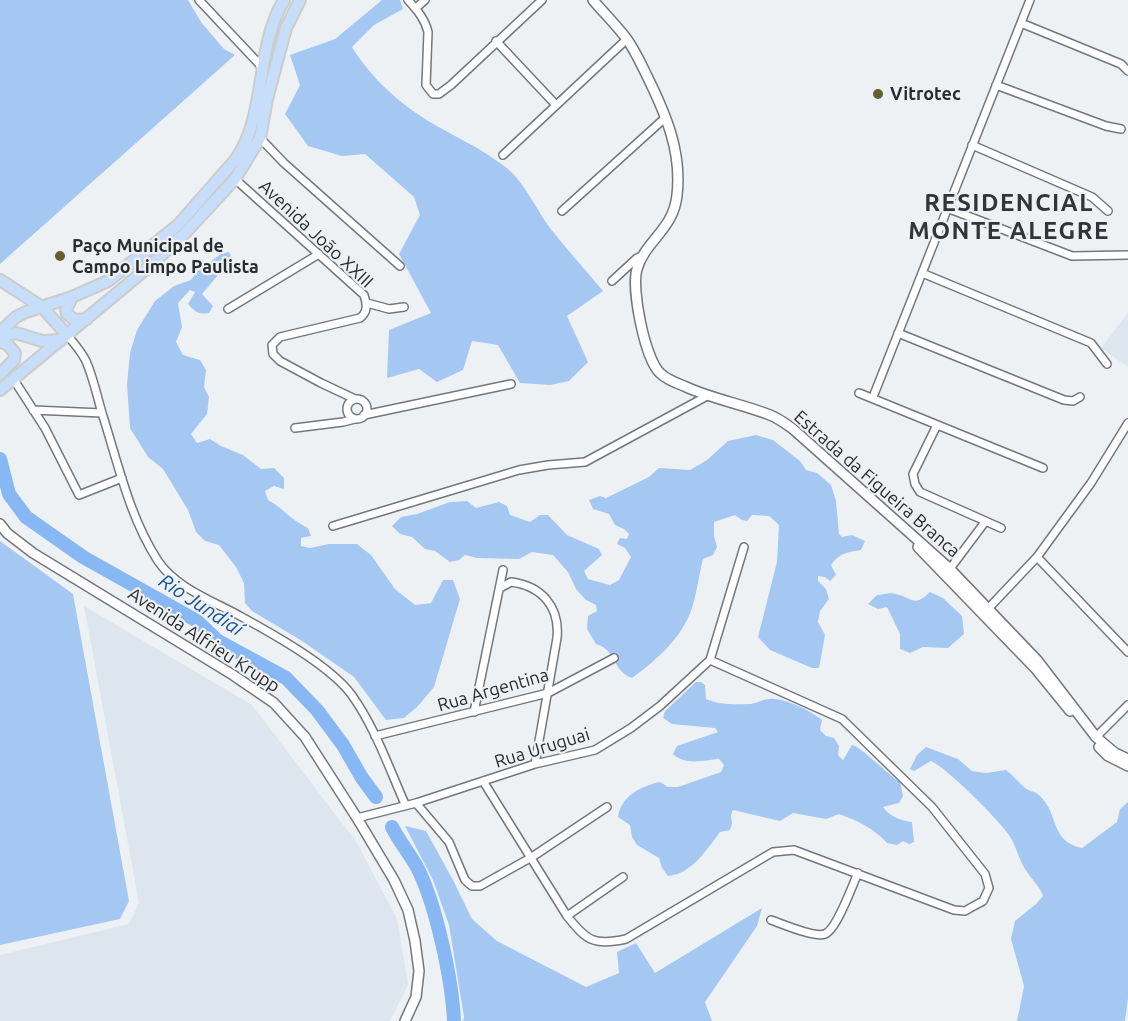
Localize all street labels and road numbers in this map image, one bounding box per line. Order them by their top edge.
street label: Avenida João XXIII [254,176,378,292]
street label: Estrada da Figueira Branca [789,406,965,562]
street label: Avenida Alfrieu Krupp [124,583,284,697]
street label: Rua Argentina [435,664,551,716]
street label: Rua Uruguai [492,723,592,773]

